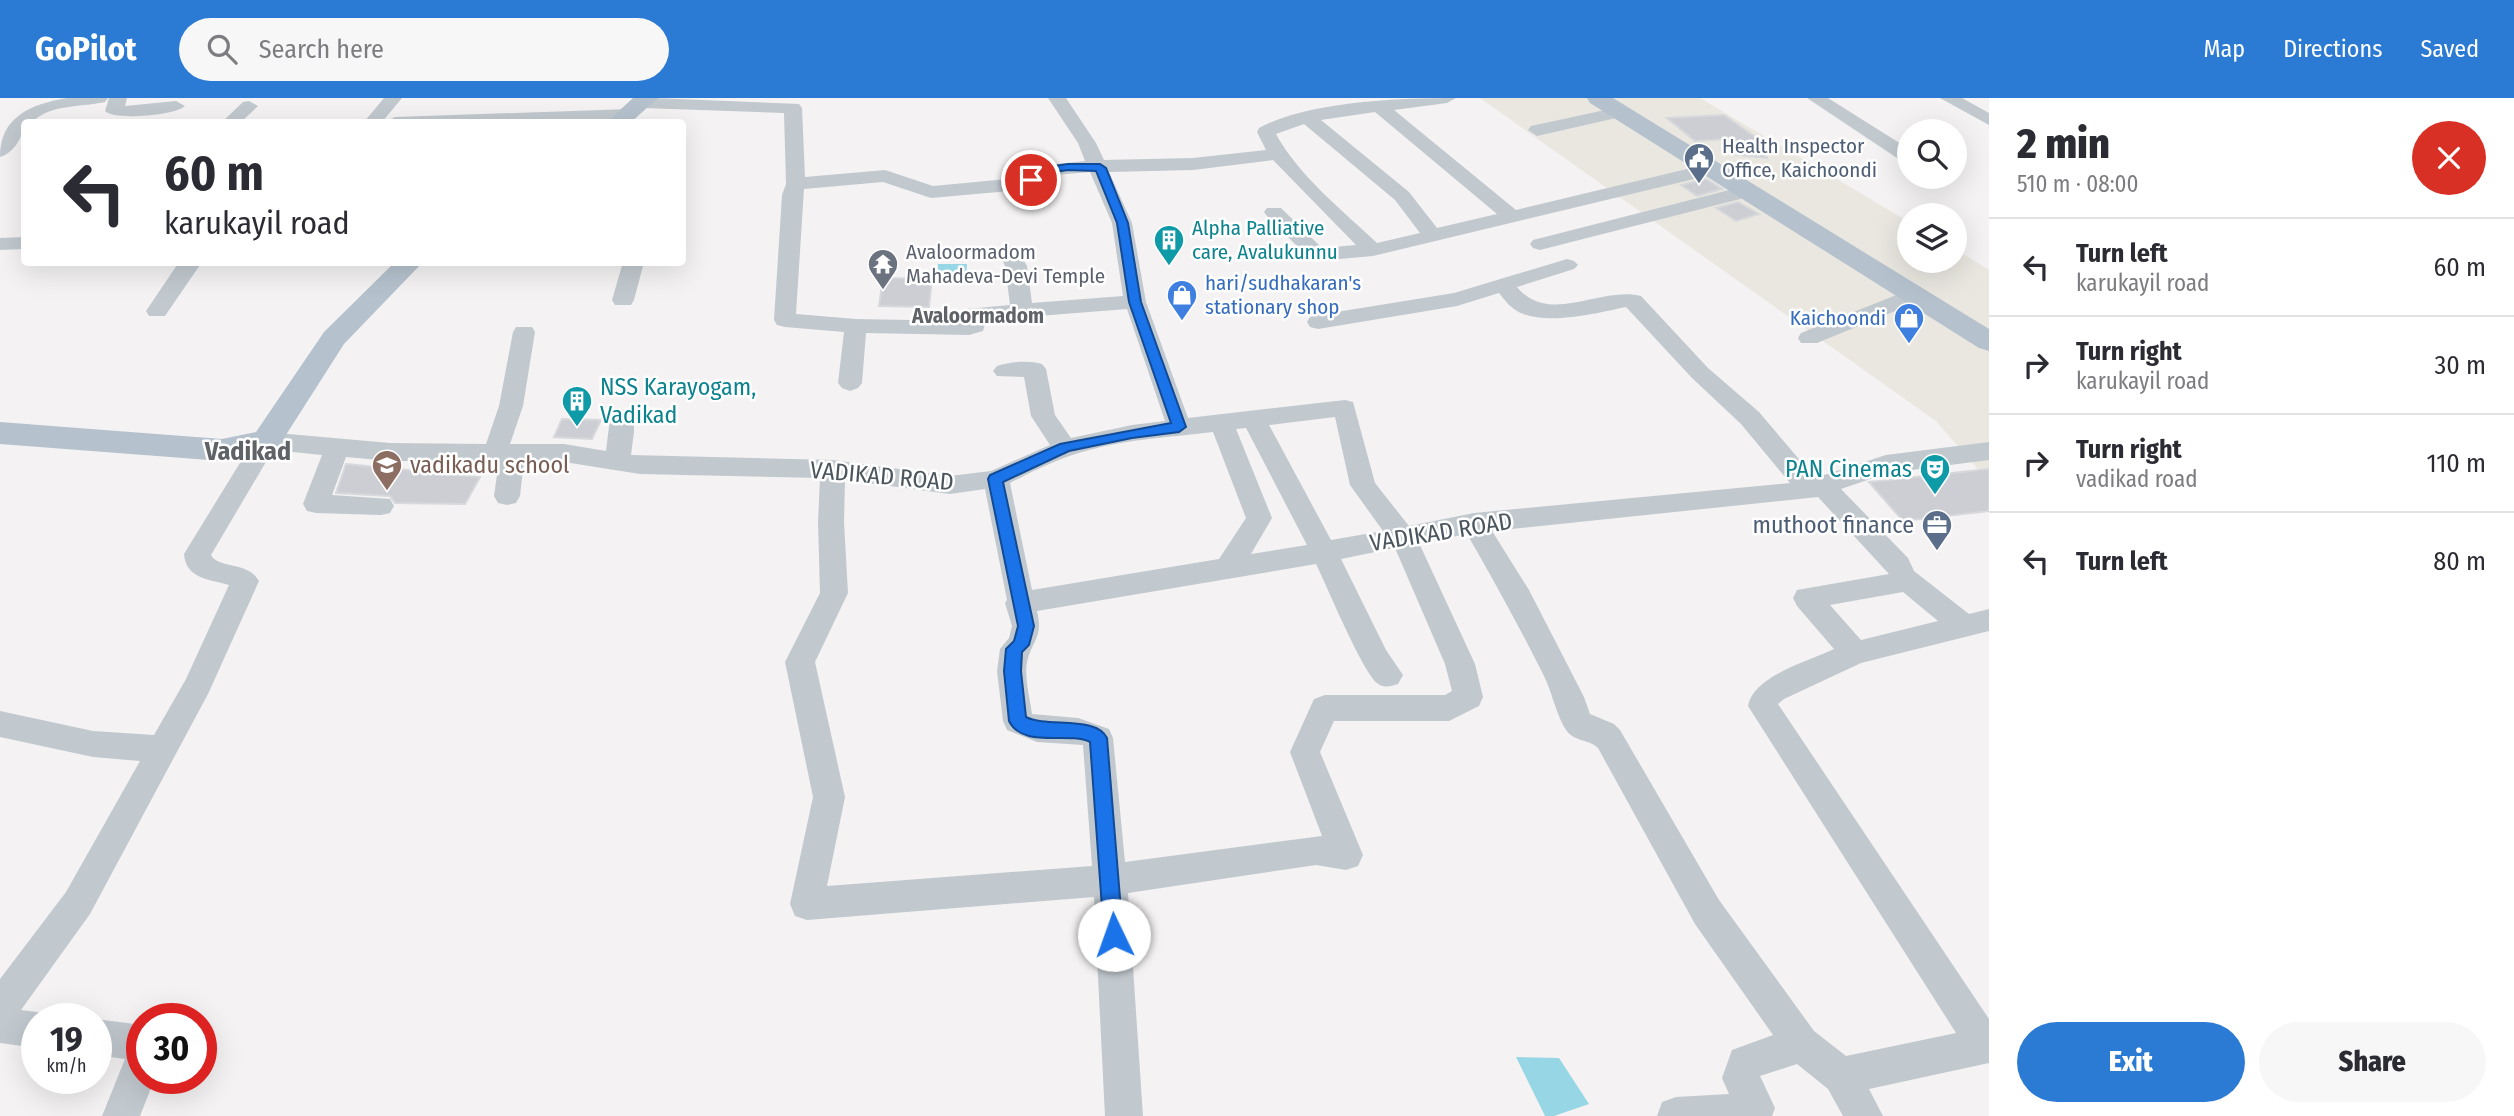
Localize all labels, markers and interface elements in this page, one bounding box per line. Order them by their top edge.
search box [179,18,669,81]
text: GoPilot [35,29,137,69]
icon: search [203,30,241,68]
text: Search here [259,34,384,65]
text: Map [2204,35,2245,63]
text: Directions [2283,35,2382,63]
text: Saved [2420,35,2479,63]
map controls [1897,119,1967,273]
button: search [1897,119,1967,189]
text: 2 min [2017,119,2110,169]
button: close [2412,121,2486,195]
place label: Health Inspector Office, Kaichoondi [1722,133,1877,183]
public building icon: Health Inspector Office, Kaichoondi [1682,141,1716,185]
text: 60 m [164,144,264,203]
icon: left [49,147,140,238]
pin [1001,150,1061,210]
icon: arrive [1012,161,1050,199]
text: 510 m · 08:00 [2017,170,2139,198]
button: layers [1897,203,1967,273]
text: karukayil road [164,204,350,242]
place label: Alpha Palliative care, Avalukunnu [1192,215,1338,265]
building icon: Alpha Palliative care, Avalukunnu [1152,223,1186,267]
text: Turn left [2076,238,2168,269]
place label: Avaloormadom Mahadeva-Devi Temple [906,239,1105,289]
temple icon: Avaloormadom Mahadeva-Devi Temple [866,247,900,291]
icon: left [2017,248,2055,286]
text: 60 m [2433,252,2486,283]
text: karukayil road [2076,269,2209,297]
place label: hari/sudhakaran's stationary shop [1205,270,1361,320]
shop icon: hari/sudhakaran's stationary shop [1165,278,1199,322]
shop icon: Kaichoondi [1892,301,1926,345]
district label: Avaloormadom [911,303,1044,329]
place label: Kaichoondi [1790,305,1886,331]
text: Turn right [2076,336,2182,367]
icon: right [2017,346,2055,384]
text: 30 m [2435,350,2486,381]
text: karukayil road [2076,367,2209,395]
place label: NSS Karayogam, Vadikad [600,373,756,429]
building icon: NSS Karayogam, Vadikad [560,384,594,428]
text: Turn right [2076,434,2182,465]
district label: Vadikad [204,436,291,467]
icon: right [2017,444,2055,482]
school or university icon: vadikadu school [370,448,404,492]
text: 110 m [2426,448,2486,479]
place label: vadikadu school [410,451,569,479]
theatre icon: PAN Cinemas [1918,452,1952,496]
place label: PAN Cinemas [1785,455,1912,483]
street label: VADIKAD ROAD [809,456,955,496]
text: vadikad road [2076,465,2198,493]
street label: VADIKAD ROAD [1368,507,1514,557]
office icon: muthoot finance [1920,508,1954,552]
place label: muthoot finance [1752,511,1914,539]
icon: left [2017,542,2055,580]
text: Turn left [2076,546,2168,577]
text: 80 m [2433,546,2486,577]
position arrow [1077,898,1151,972]
speed limit sign: 30 [126,1003,217,1094]
text: 19 [50,1018,83,1060]
button: Exit [2017,1022,2245,1102]
button: Share [2259,1022,2486,1102]
text: km/h [46,1055,87,1077]

